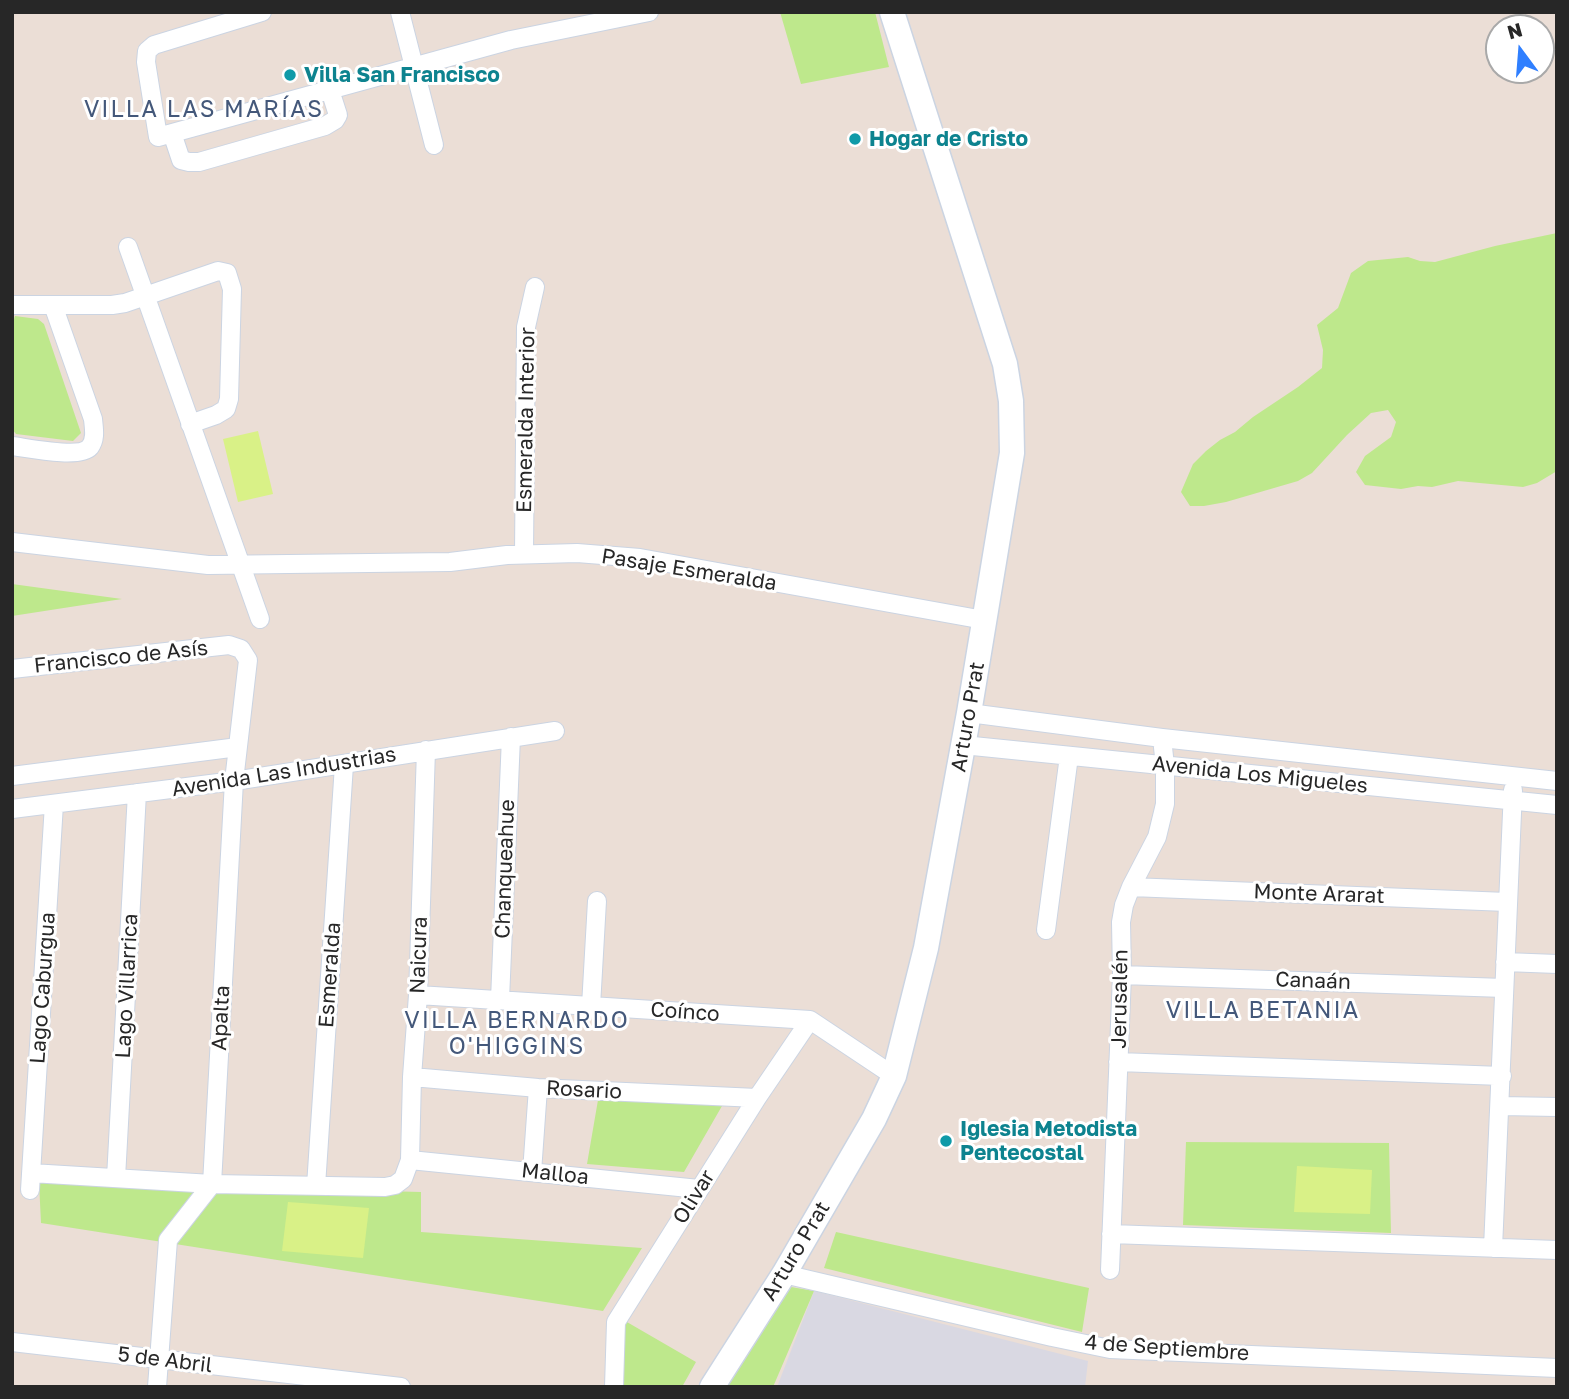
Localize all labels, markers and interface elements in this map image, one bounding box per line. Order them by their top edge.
north arrow [1485,14,1555,84]
text: N [1505,17,1525,43]
place label: Villa San Francisco [304,62,500,88]
marker: Villa San Francisco [282,67,298,83]
district label: VILLA LAS MARÍAS [86,96,322,124]
place label: Hogar de Cristo [869,126,1028,152]
marker: Hogar de Cristo [847,131,863,147]
street label: Esmeralda Interior [512,327,540,513]
street label: Pasaje Esmeralda [599,544,779,596]
street label: Francisco de Asís [33,635,209,679]
street label: Arturo Prat [946,660,990,774]
street label: Avenida Las Industrias [170,742,398,802]
street label: Avenida Los Migueles [1151,751,1369,799]
street label: Chanqueahue [490,799,520,939]
street label: Monte Ararat [1253,879,1385,909]
street label: Lago Caburgua [25,911,61,1065]
street label: Lago Villarrica [111,913,143,1059]
street label: Naicura [405,916,433,994]
street label: Esmeralda [314,921,346,1029]
street label: Jerusalén [1107,949,1133,1049]
street label: Canaán [1275,967,1351,995]
street label: Apalta [207,985,235,1051]
street label: Coínco [649,997,721,1027]
district label: VILLA BETANIA [1167,997,1359,1025]
district label: VILLA BERNARDO O'HIGGINS [406,1007,628,1061]
street label: Rosario [545,1075,623,1105]
place label: Iglesia Metodista Pentecostal [960,1116,1137,1166]
marker: Iglesia Metodista Pentecostal [938,1133,954,1149]
street label: Malloa [520,1158,590,1190]
street label: Olivar [668,1165,720,1229]
street label: Arturo Prat [757,1197,835,1305]
street label: 4 de Septiembre [1084,1330,1250,1366]
street label: 5 de Abril [116,1342,214,1378]

